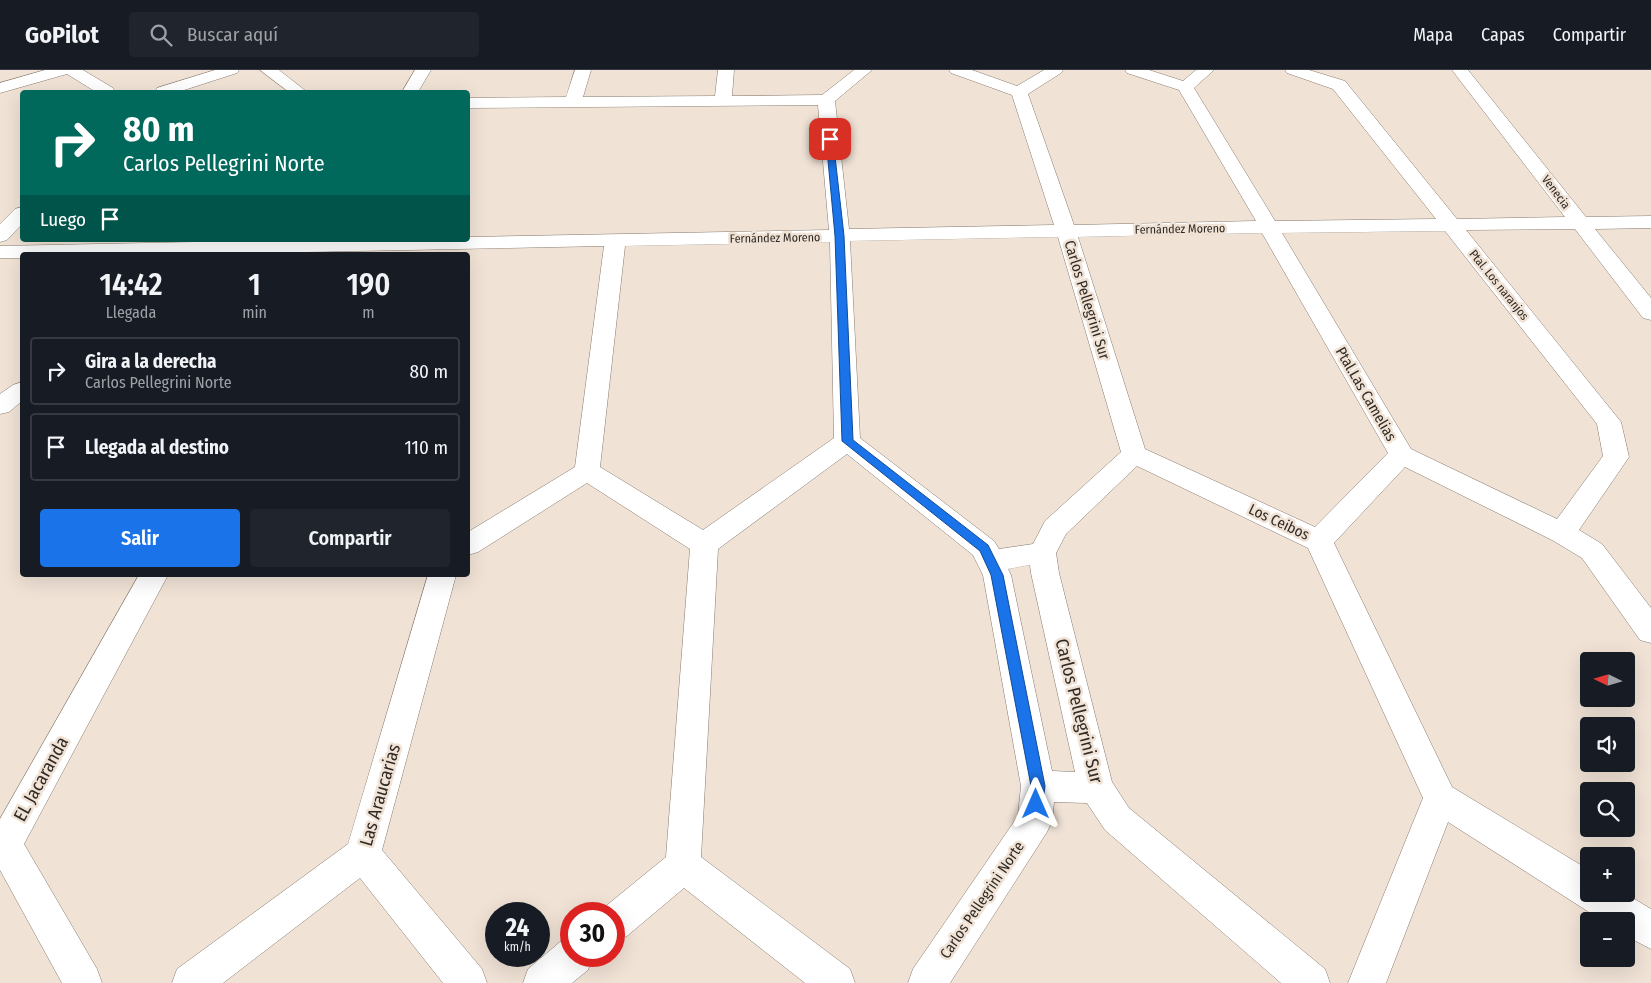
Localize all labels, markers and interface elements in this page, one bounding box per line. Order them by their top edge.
search box [129,12,479,57]
text: GoPilot [25,21,99,49]
icon: search [147,21,175,49]
text: Buscar aquí [187,23,278,46]
text: Mapa [1413,24,1453,46]
text: Capas [1481,24,1525,46]
text: Compartir [1553,24,1626,46]
text: 80 m [123,108,195,150]
icon: right [40,110,105,175]
pin [809,118,851,160]
icon: arrive [816,125,844,153]
text: Carlos Pellegrini Norte [123,150,325,177]
street label: Venecia [1539,173,1573,211]
icon: arrive [96,205,124,233]
text: Luego [40,208,86,231]
street label: Fernández Moreno [1135,221,1225,237]
street label: Fernández Moreno [730,230,820,246]
street label: Carlos Pellegrini Sur [1060,238,1114,362]
street label: Ptal. Los naranjos [1466,247,1532,323]
text: 14:42 [100,267,163,303]
text: 1 [248,267,261,303]
text: 190 [347,267,390,303]
text: Llegada [106,303,156,322]
text: min [242,303,267,322]
text: m [362,303,375,322]
street label: Ptal.Las Camelias [1332,344,1400,444]
text: Gira a la derecha [85,350,217,373]
icon: right [42,357,70,385]
text: 80 m [410,360,448,383]
text: Carlos Pellegrini Norte [85,373,232,392]
icon: arrive [42,433,70,461]
text: Llegada al destino [85,436,229,459]
text: 110 m [404,436,448,459]
street label: Los Ceibos [1246,500,1312,544]
button: Salir [40,509,240,567]
button: Compartir [250,509,450,567]
street label: Carlos Pellegrini Sur [1050,636,1108,786]
north arrow [1580,652,1635,708]
map controls [1580,652,1635,967]
button: sound [1580,717,1635,772]
street label: EL Jacaranda [9,733,73,825]
street label: Las Araucarias [355,741,405,849]
position arrow [1009,777,1061,829]
button: search [1580,782,1635,837]
street label: Carlos Pellegrini Norte [936,838,1028,962]
button: + [1580,847,1635,902]
speed limit sign: 30 [560,902,625,967]
button: − [1580,912,1635,967]
text: 24 [506,913,529,943]
text: km/h [504,940,531,954]

